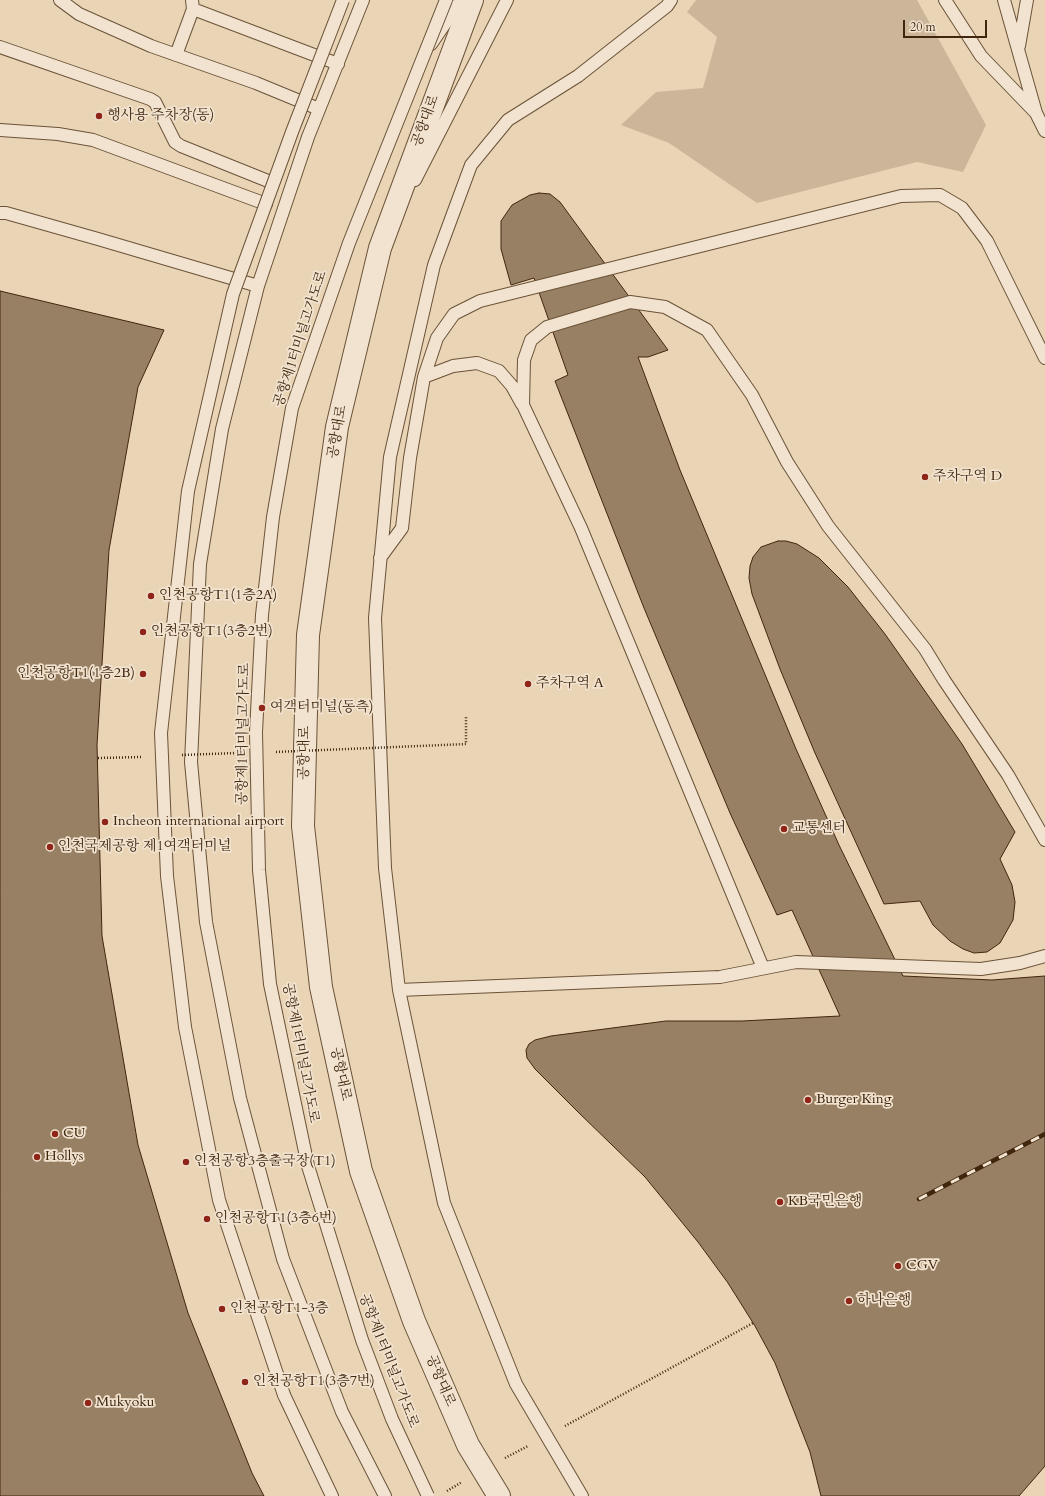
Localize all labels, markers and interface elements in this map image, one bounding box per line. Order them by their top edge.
scale bar [905,12,989,38]
text: 20 m [910,19,936,35]
street label: 공항대로 [409,93,443,149]
place label: 행사용 주차장(동) [107,108,214,124]
marker: 행사용 주차장(동) [94,111,104,121]
street label: 공항제1터미널고가도로 [271,269,331,409]
street label: 공항대로 [325,404,351,460]
place label: 주차구역 D [933,469,1002,485]
marker: 주차구역 D [920,472,930,482]
place label: 인천공항T1(1층2A) [159,588,277,604]
marker: 인천공항T1(1층2A) [146,591,156,601]
place label: 인천공항T1(3층2번) [151,624,273,640]
marker: 인천공항T1(3층2번) [138,627,148,637]
street label: 공항제1터미널고가도로 [234,663,254,805]
place label: 인천공항T1(1층2B) [17,666,135,682]
marker: 인천공항T1(1층2B) [138,669,148,679]
place label: 주차구역 A [536,676,604,692]
marker: 주차구역 A [523,679,533,689]
place label: 여객터미널(동측) [270,700,374,716]
marker: 여객터미널(동측) [257,703,267,713]
street label: 공항대로 [296,726,314,780]
place label: Incheon international airport [113,814,284,830]
marker: Incheon international airport [100,817,110,827]
place label: 교통센터 [792,821,846,837]
marker: 교통센터 [779,824,789,834]
place label: 인천국제공항 제1여객터미널 [58,839,231,855]
marker: 인천국제공항 제1여객터미널 [45,842,55,852]
street label: 공항제1터미널고가도로 [278,982,322,1124]
street label: 공항대로 [326,1046,354,1102]
place label: Burger King [816,1092,892,1108]
marker: Burger King [803,1095,813,1105]
place label: CU [63,1126,85,1142]
marker: CU [50,1129,60,1139]
place label: Hollys [45,1149,83,1165]
marker: Hollys [32,1152,42,1162]
place label: 인천공항3층출국장(T1) [194,1154,336,1170]
marker: 인천공항3층출국장(T1) [181,1157,191,1167]
place label: KB국민은행 [788,1194,862,1210]
marker: KB국민은행 [775,1197,785,1207]
place label: 인천공항T1(3층6번) [215,1211,337,1227]
marker: 인천공항T1(3층6번) [202,1214,212,1224]
place label: CGV [906,1258,938,1274]
marker: CGV [893,1261,903,1271]
street label: 공항제1터미널고가도로 [355,1292,421,1430]
place label: 하나은행 [857,1293,911,1309]
marker: 하나은행 [844,1296,854,1306]
place label: 인천공항T1-3층 [230,1301,328,1317]
marker: 인천공항T1-3층 [217,1304,227,1314]
street label: 공항대로 [422,1353,458,1409]
place label: 인천공항T1(3층7번) [253,1374,375,1390]
marker: 인천공항T1(3층7번) [240,1377,250,1387]
place label: Mukyoku [96,1395,155,1411]
marker: Mukyoku [83,1398,93,1408]

